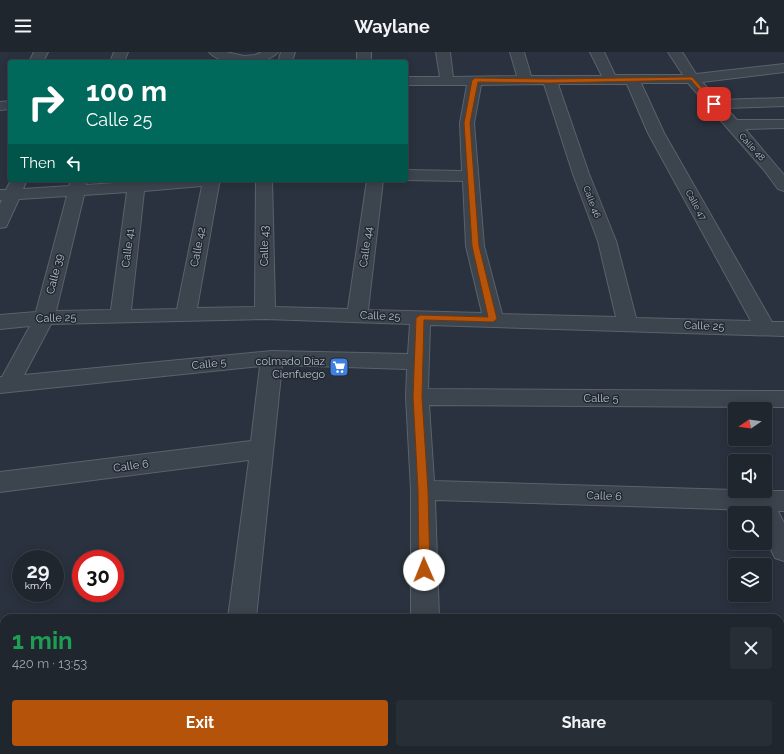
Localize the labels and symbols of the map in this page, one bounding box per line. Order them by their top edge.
pin [697,87,731,121]
street label: Calle 48 [737,131,767,163]
street label: Calle 46 [581,184,603,220]
street label: Calle 47 [684,188,709,222]
street label: Calle 42 [188,226,208,268]
street label: Calle 43 [258,226,271,266]
street label: Calle 44 [357,226,375,268]
street label: Calle 41 [119,227,137,268]
street label: Calle 39 [44,252,66,296]
street label: Calle 25 [360,309,400,323]
street label: Calle 25 [36,311,76,325]
street label: Calle 25 [684,319,724,333]
place label: colmado Díaz Cienfuego [256,355,326,381]
street label: Calle 5 [191,356,227,372]
supermarket icon: colmado Díaz Cienfuego [328,356,350,378]
street label: Calle 5 [584,392,618,405]
north arrow [728,402,772,446]
street label: Calle 6 [113,457,150,475]
street label: Calle 6 [586,489,622,503]
position arrow [403,549,445,591]
speed limit sign: 30 [72,550,124,602]

